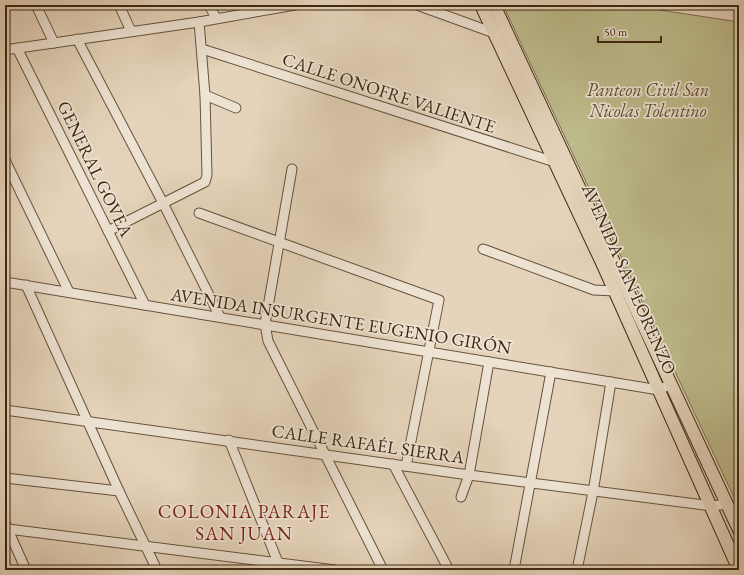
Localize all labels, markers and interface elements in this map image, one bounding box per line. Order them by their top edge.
scale bar [598,18,661,44]
text: 50 m [604,24,628,40]
street label: CALLE ONOFRE VALIENTE [280,47,499,138]
park label: Panteon Civil San Nicolas Tolentino [587,78,709,122]
street label: GENERAL GOVEA [53,97,139,241]
street label: AVENIDA SAN LORENZO [577,179,682,378]
street label: AVENIDA INSURGENTE EUGENIO GIRÓN [168,282,514,359]
street label: CALLE RAFAÉL SIERRA [270,419,466,468]
district label: COLONIA PARAJE SAN JUAN [158,499,330,546]

